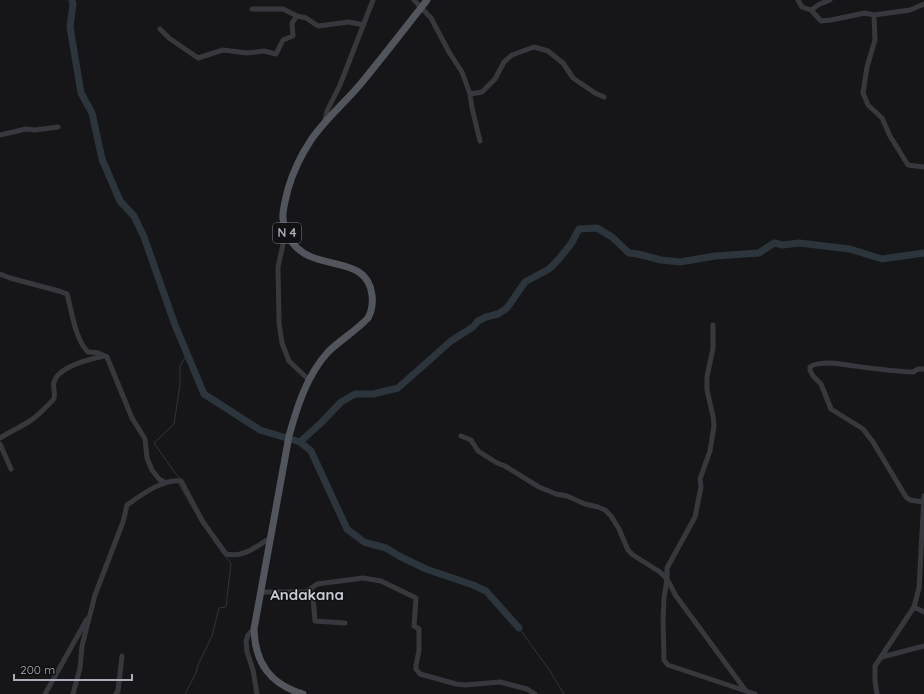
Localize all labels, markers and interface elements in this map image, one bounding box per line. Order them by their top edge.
road number: N 4 [273,223,301,243]
district label: Andakana [270,585,344,604]
scale bar [14,656,132,682]
text: 200 m [20,662,55,677]

